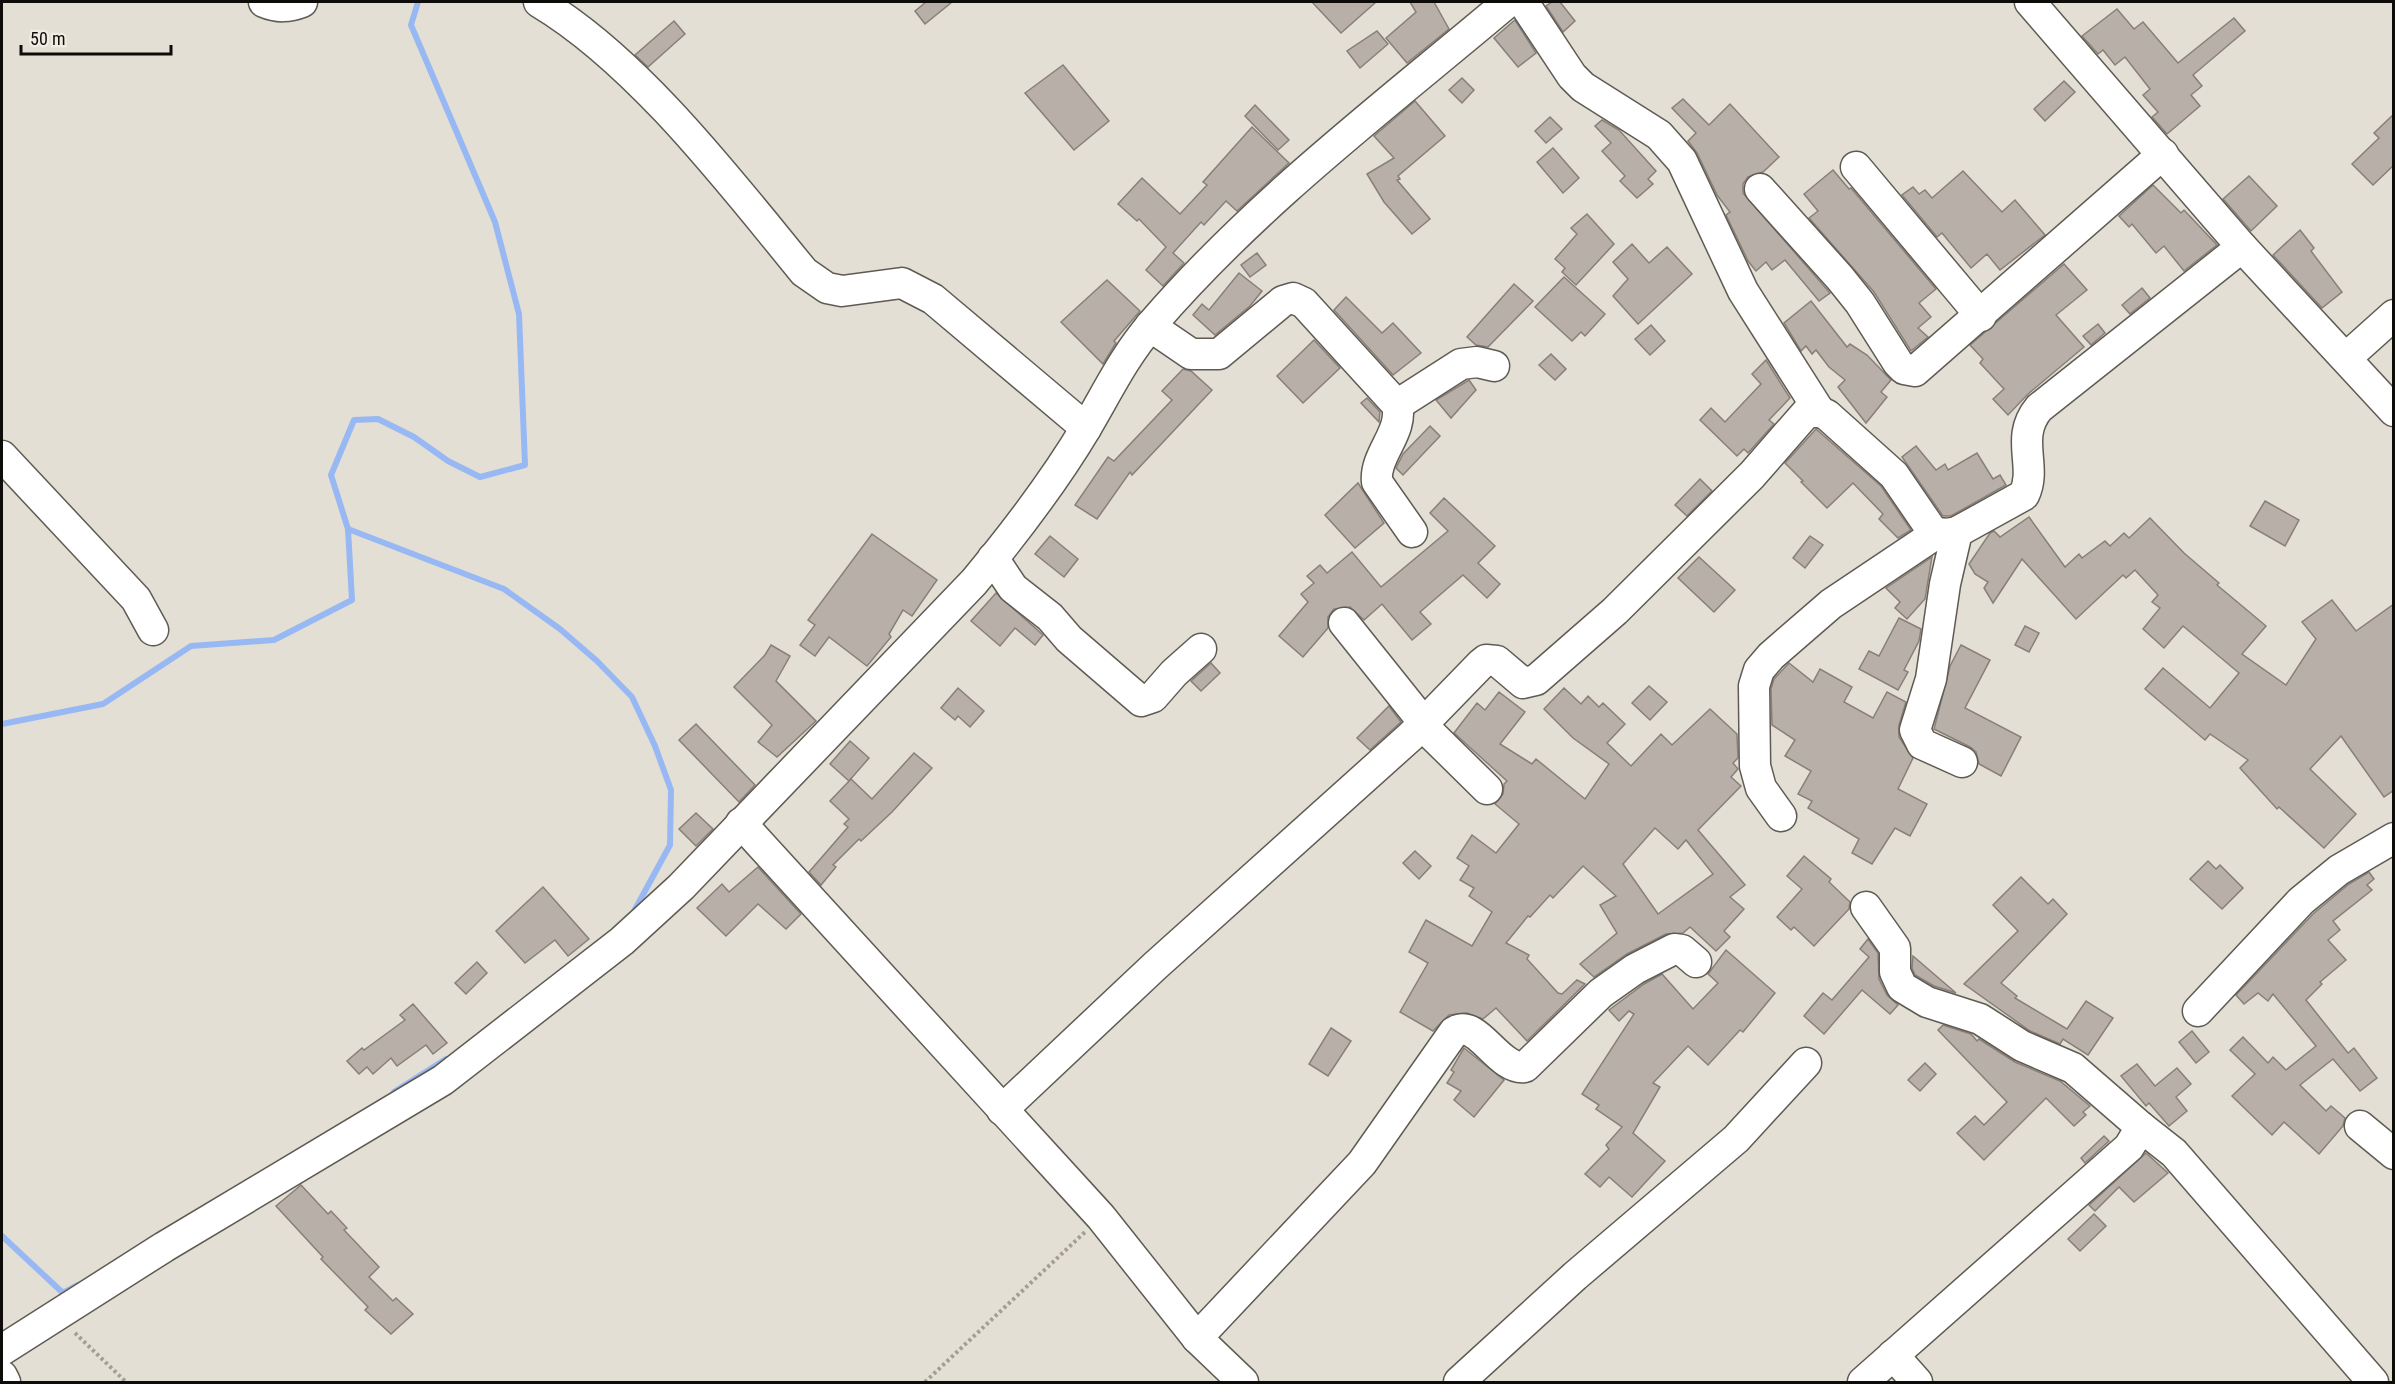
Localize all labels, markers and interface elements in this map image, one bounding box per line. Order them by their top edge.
scale bar [21,18,171,56]
text: 50 m [30,28,65,49]

